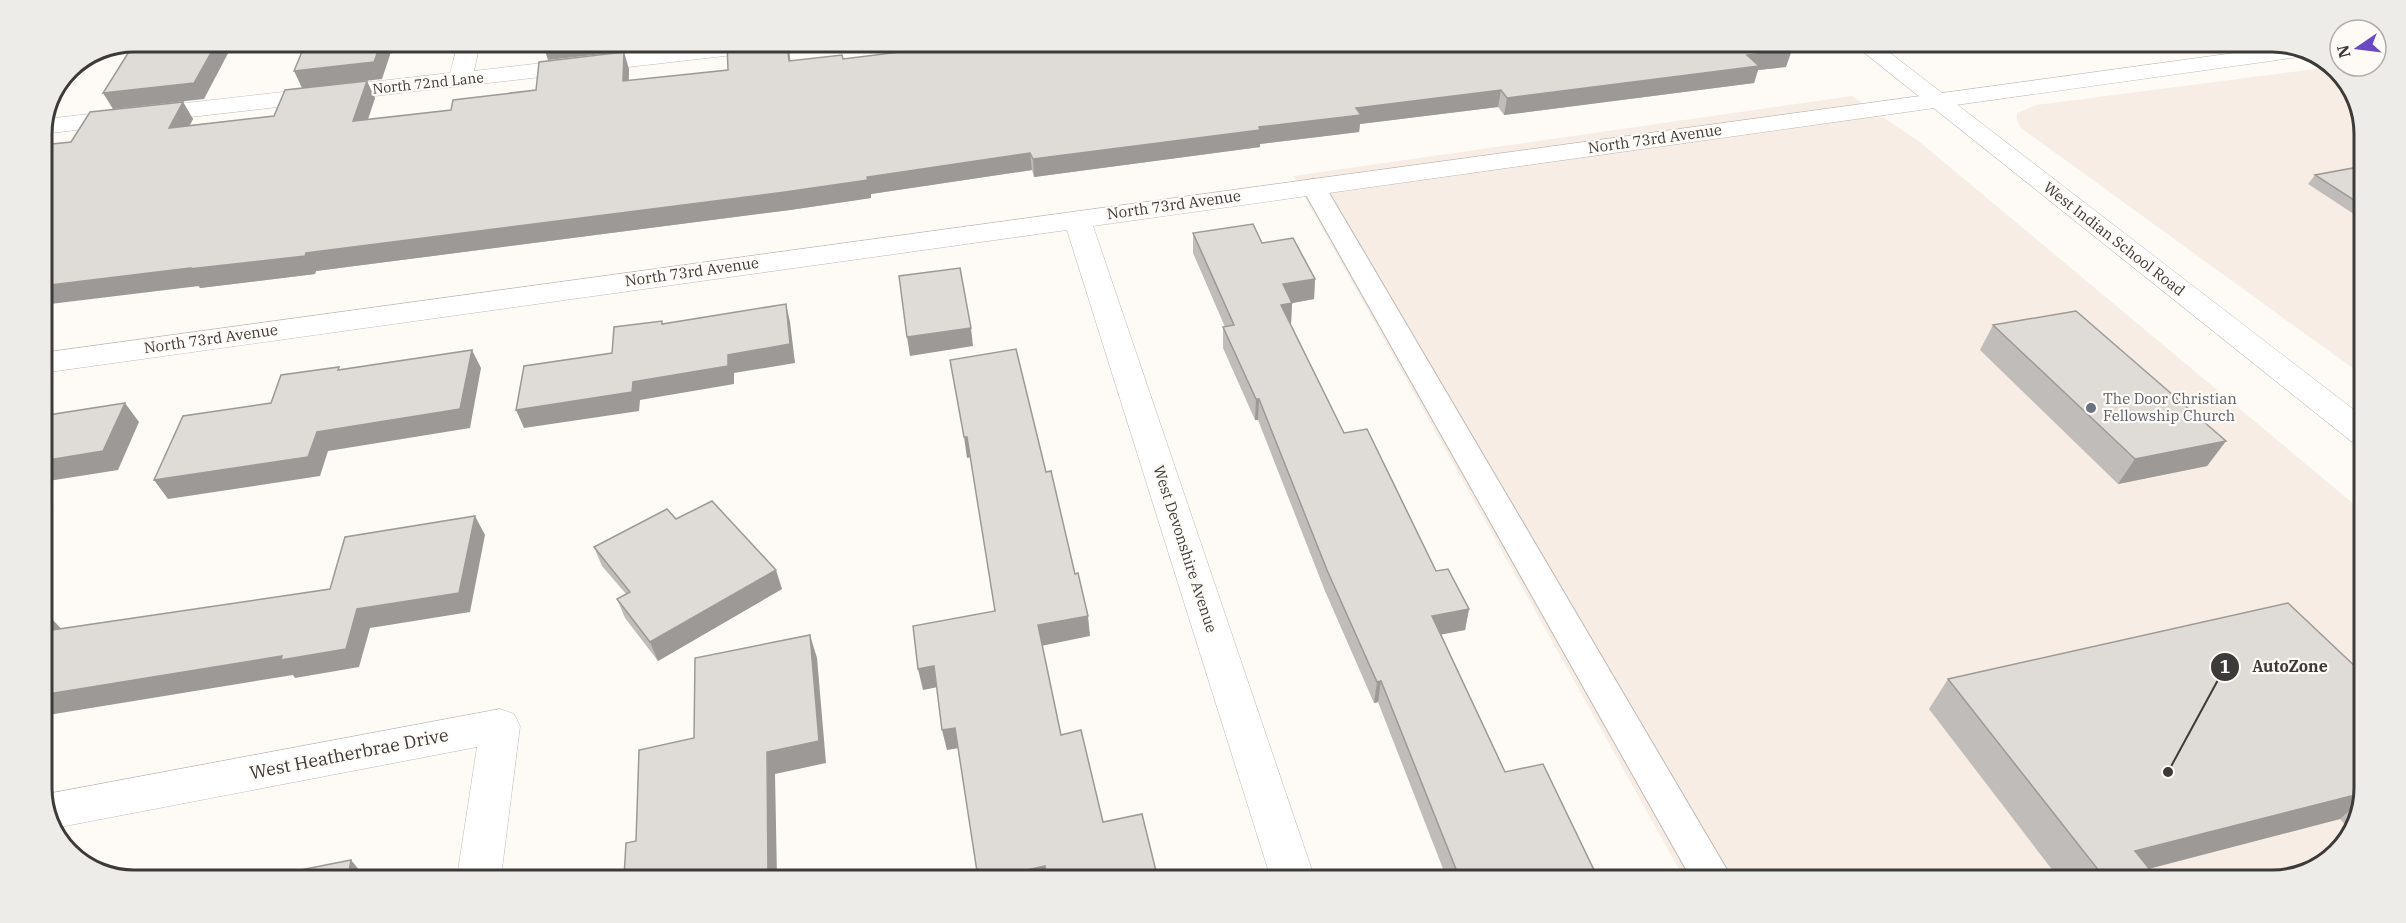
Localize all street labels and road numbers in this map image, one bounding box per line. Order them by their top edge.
street label: North 72nd Lane [371,68,485,98]
street label: North 73rd Avenue [1587,120,1723,157]
street label: West Indian School Road [2040,177,2189,300]
street label: North 73rd Avenue [1106,186,1242,223]
street label: North 73rd Avenue [624,253,760,290]
street label: North 73rd Avenue [143,320,279,357]
street label: West Devonshire Avenue [1149,463,1222,635]
street label: West Heatherbrae Drive [248,723,450,784]

